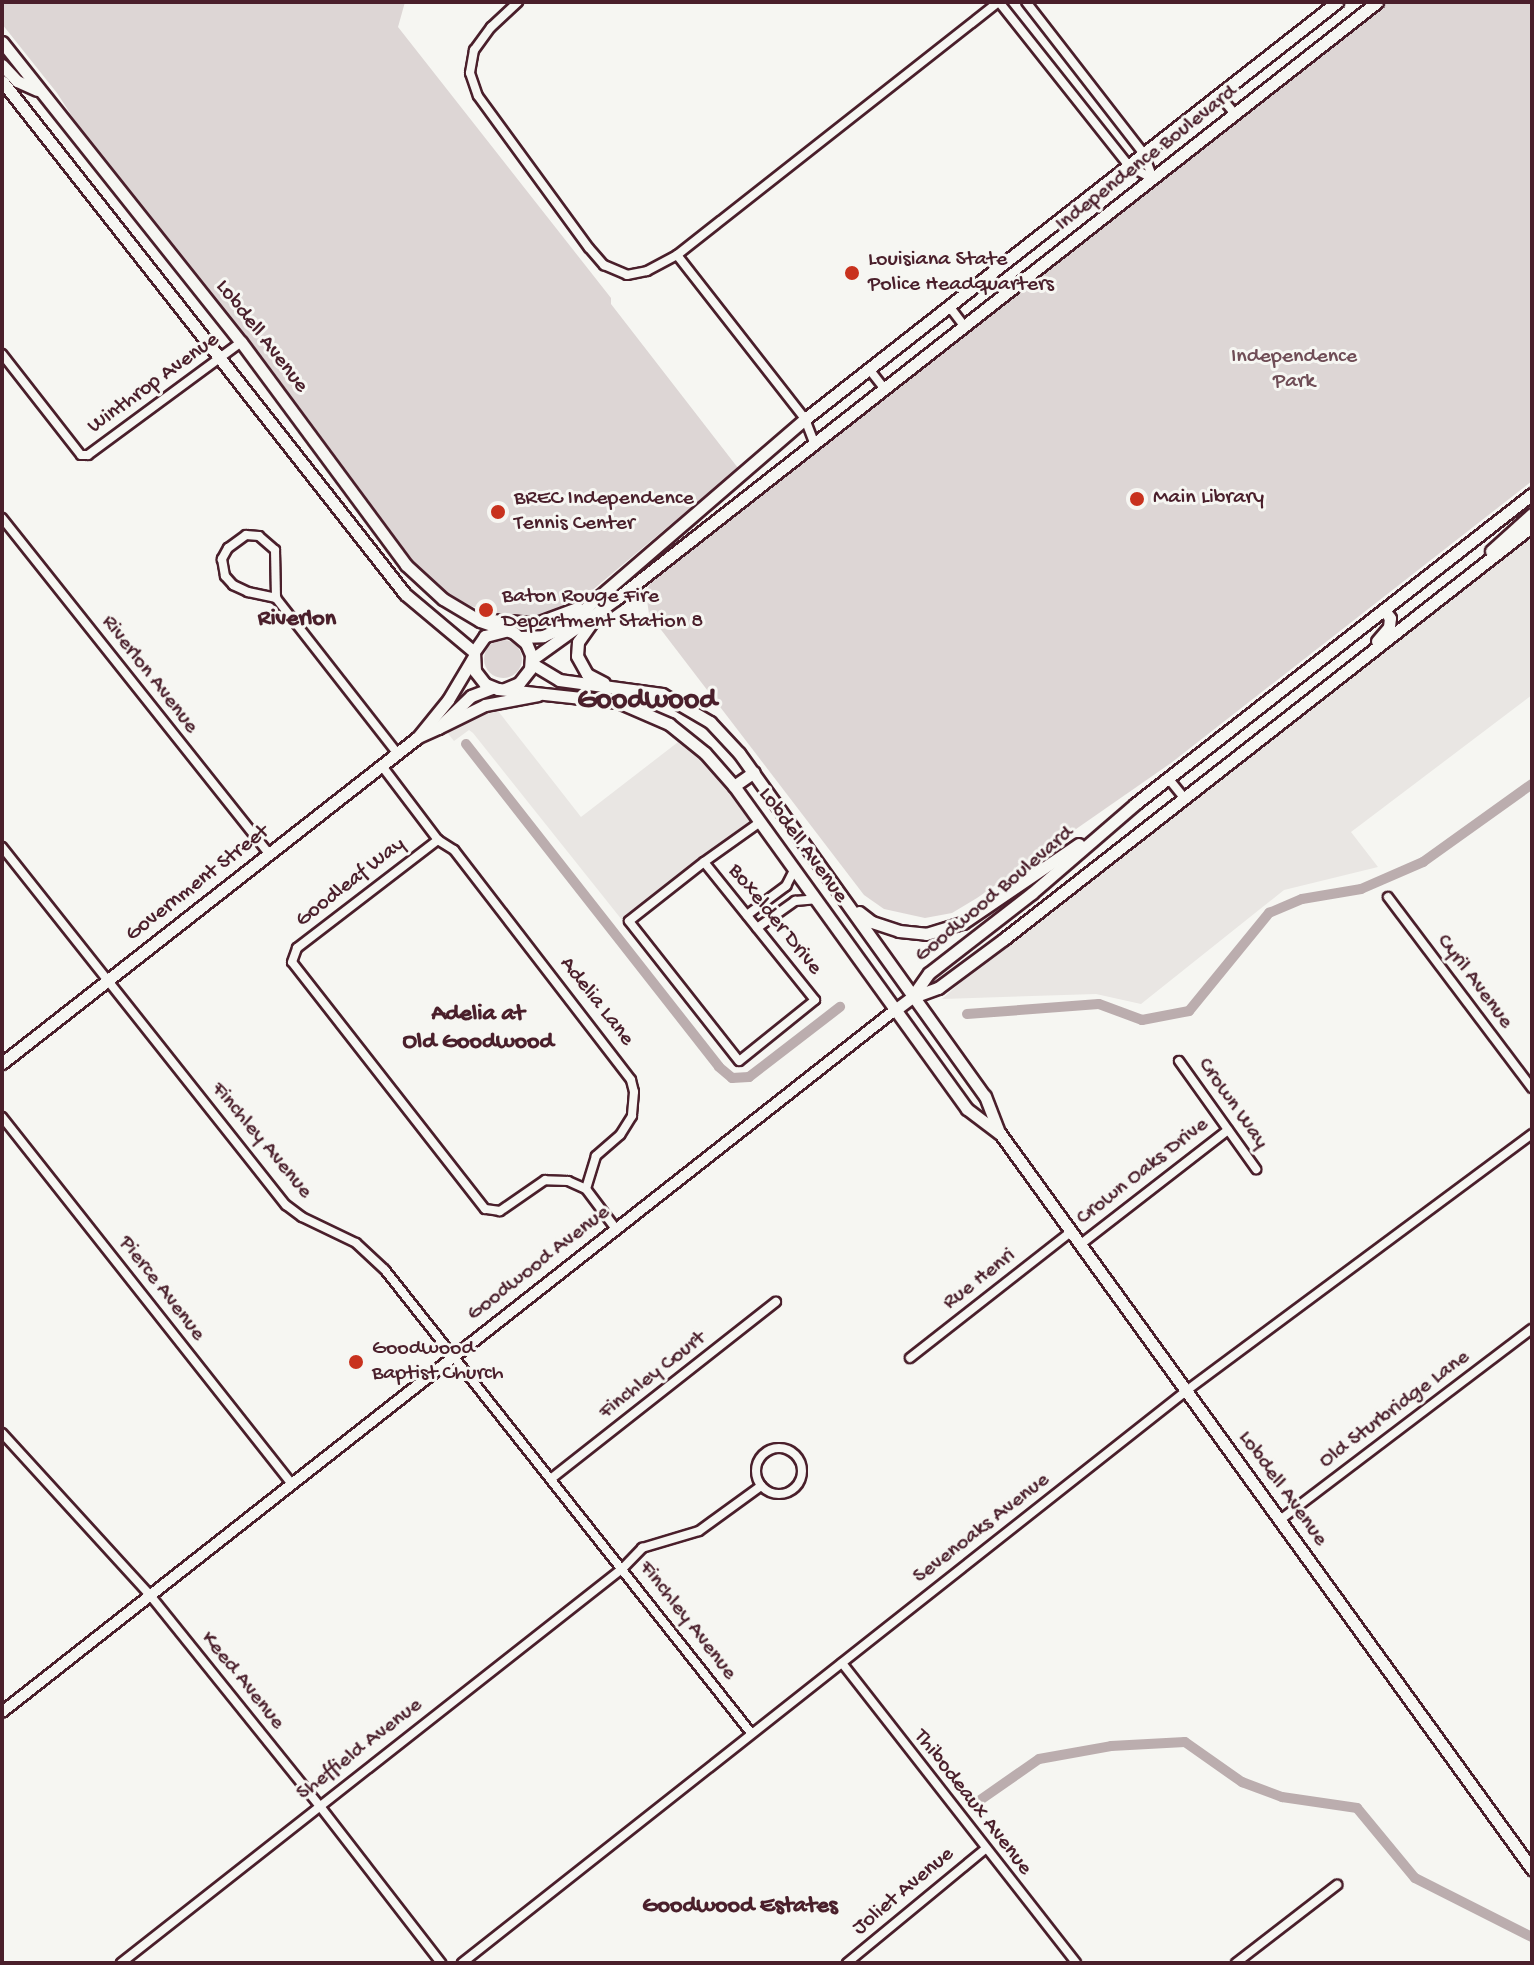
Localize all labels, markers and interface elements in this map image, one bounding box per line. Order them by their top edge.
street label: Independence Boulevard [1051,80,1243,238]
place label: Louisiana State Police Headquarters [868,247,1054,298]
marker: Louisiana State Police Headquarters [843,264,861,282]
street label: Lobdell Avenue [209,275,313,399]
street label: Winthrop Avenue [83,327,225,441]
park label: Independence Park [1231,344,1357,396]
place label: BREC Independence Tennis Center [514,486,694,538]
place label: Main Library [1153,486,1264,512]
marker: Main Library [1128,490,1146,508]
marker: BREC Independence Tennis Center [489,503,507,521]
place label: Baton Rouge Fire Department Station 8 [502,584,703,636]
marker: Baton Rouge Fire Department Station 8 [477,601,495,619]
district label: Riverlon [258,606,336,634]
street label: Riverlon Avenue [95,610,203,740]
district label: Goodwood [577,684,717,720]
street label: Lobdell Avenue [751,783,853,909]
street label: Government Street [121,820,275,948]
street label: Goodwood Boulevard [910,821,1080,969]
street label: Goodleaf Way [291,832,411,934]
street label: Boxelder Drive [721,859,827,981]
street label: Cyril Avenue [1430,930,1518,1034]
street label: Adelia Lane [553,952,639,1052]
district label: Adelia at Old Goodwood [402,1001,554,1057]
street label: Crown Way [1191,1053,1273,1155]
street label: Finchley Avenue [205,1077,317,1205]
street label: Crown Oaks Drive [1072,1112,1214,1232]
street label: Goodwood Avenue [462,1200,616,1328]
street label: Pierce Avenue [112,1231,210,1347]
street label: Rue Henri [938,1243,1022,1317]
street label: Finchley Court [594,1326,712,1426]
place label: Goodwood Baptist Church [372,1336,503,1388]
street label: Old Sturbridge Lane [1314,1345,1476,1475]
marker: Goodwood Baptist Church [347,1353,365,1371]
street label: Lobdell Avenue [1231,1426,1333,1552]
street label: Sevenoaks Avenue [908,1468,1056,1590]
street label: Finchley Avenue [632,1556,742,1686]
street label: Keed Avenue [194,1626,290,1736]
street label: Sheffield Avenue [292,1693,428,1807]
street label: Thibodeaux Avenue [907,1725,1037,1881]
street label: Joliet Avenue [848,1842,960,1942]
district label: Goodwood Estates [642,1893,838,1921]

